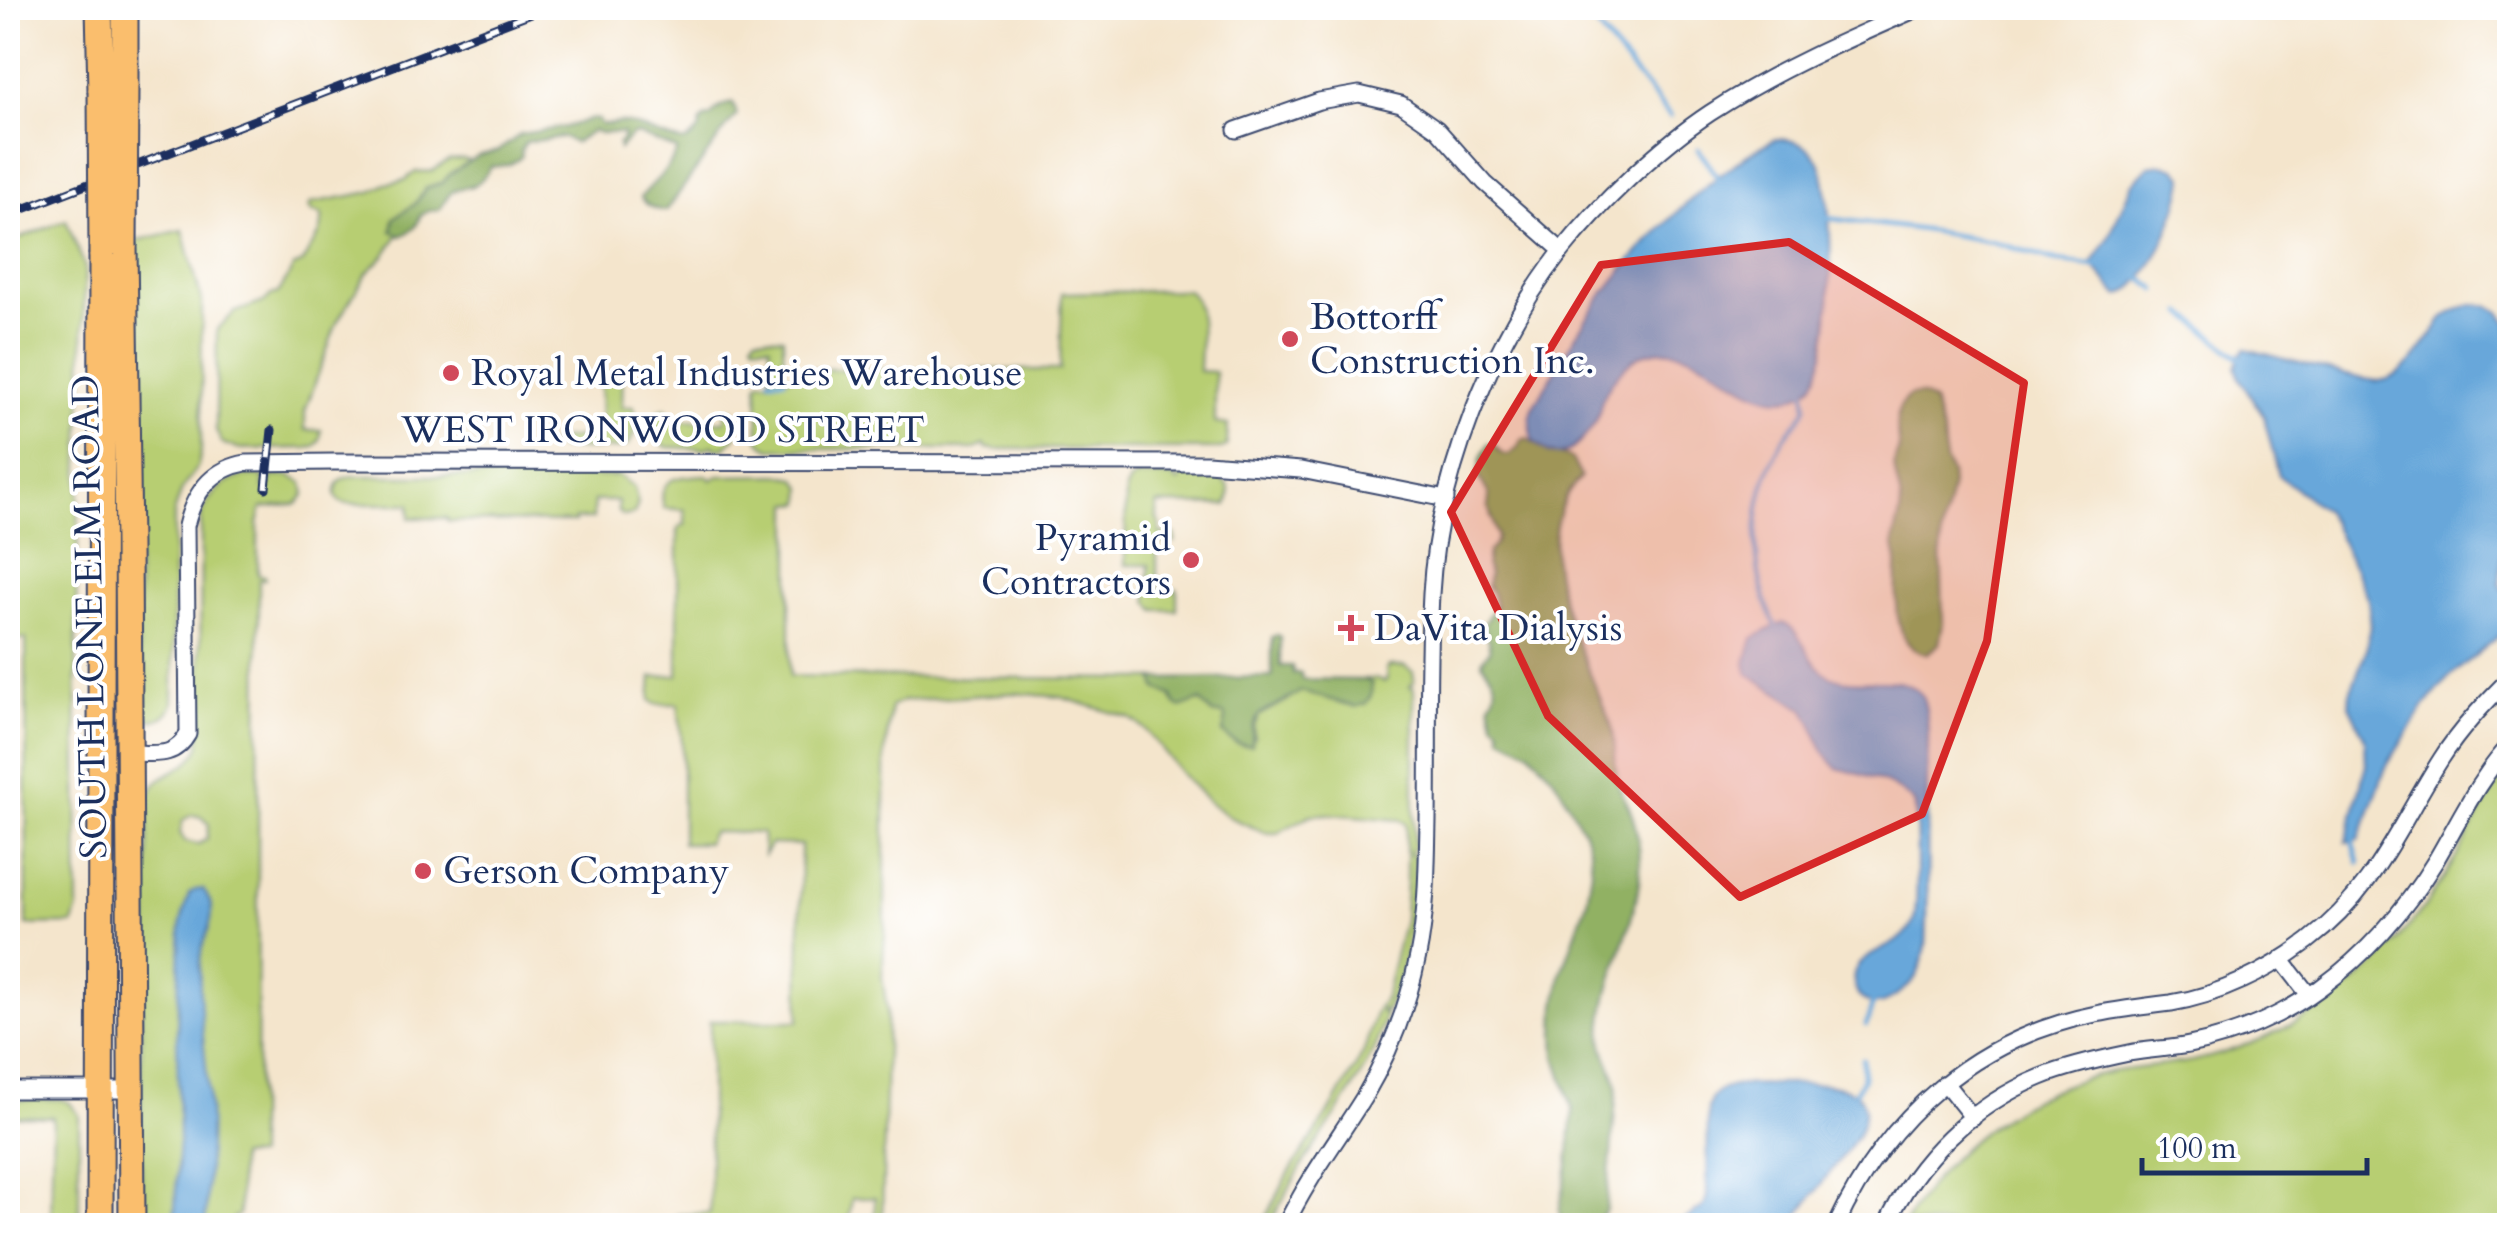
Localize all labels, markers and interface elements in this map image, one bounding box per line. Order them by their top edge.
place label: Bottorff Construction Inc. [1310,291,1595,387]
marker: Bottorff Construction Inc. [1279,328,1301,350]
place label: Royal Metal Industries Warehouse [471,347,1022,399]
marker: Royal Metal Industries Warehouse [440,362,462,384]
street label: SOUTH LONE ELM ROAD [60,374,120,860]
street label: WEST IRONWOOD STREET [400,404,925,456]
place label: Pyramid Contractors [981,512,1171,608]
marker: Pyramid Contractors [1180,549,1202,571]
place label: DaVita Dialysis [1374,602,1622,654]
marker: DaVita Dialysis [1338,615,1364,641]
place label: Gerson Company [443,845,729,897]
marker: Gerson Company [412,860,434,882]
scale bar [2142,1113,2367,1175]
text: 100 m [2157,1128,2237,1169]

